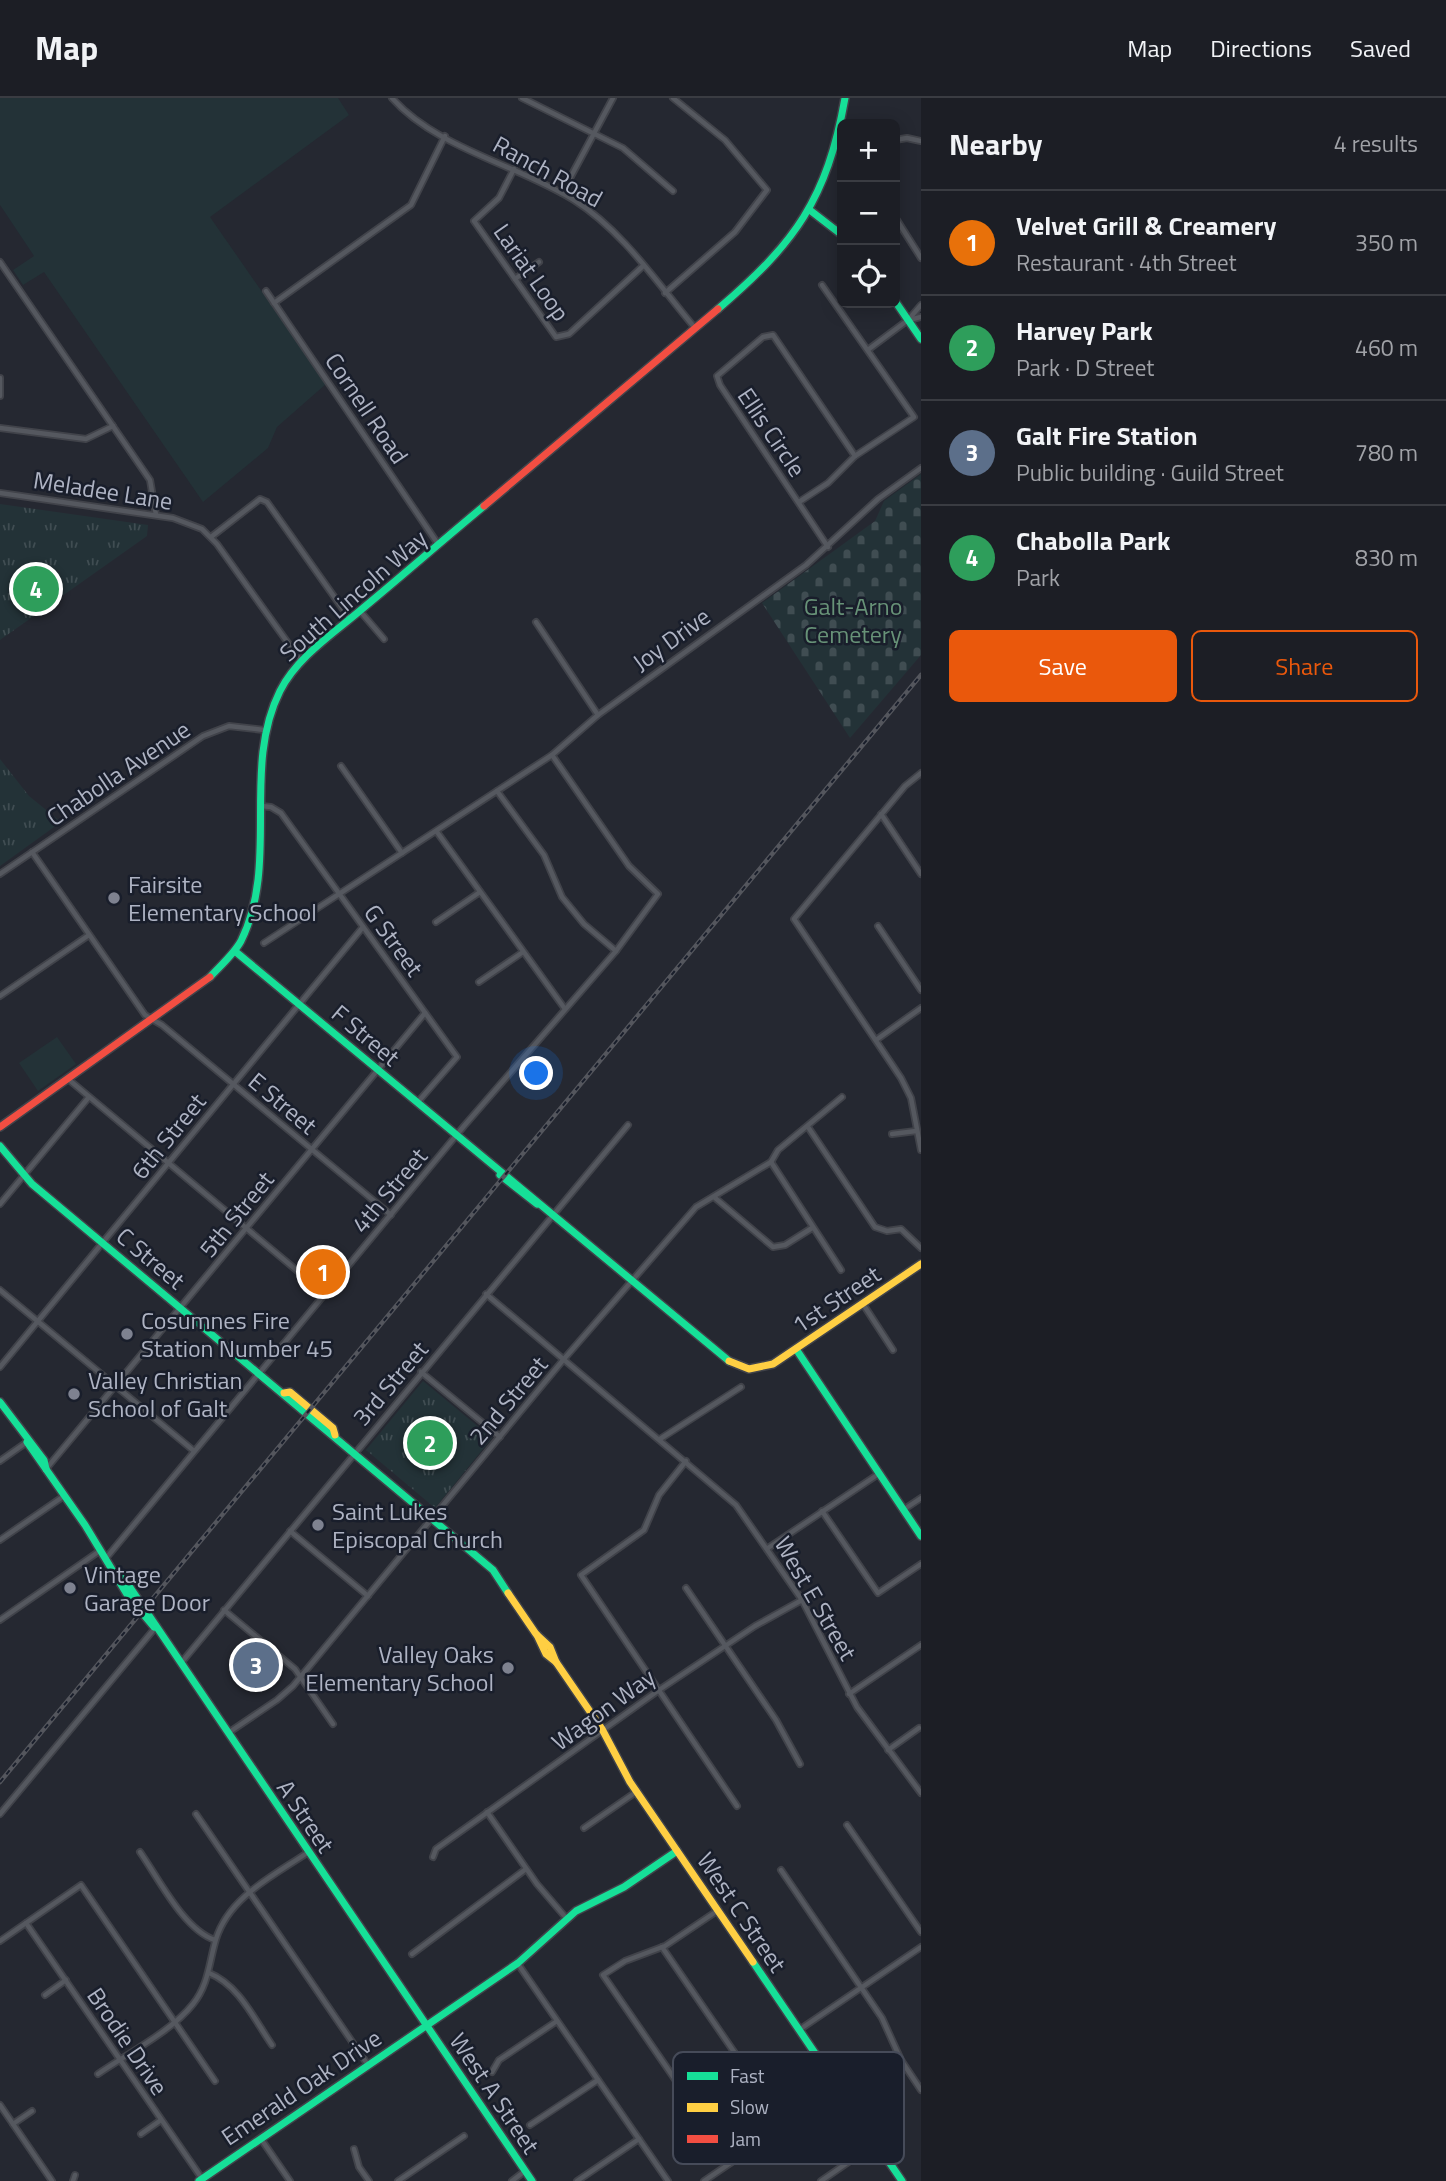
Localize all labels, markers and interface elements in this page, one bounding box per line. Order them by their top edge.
text: Map [35,23,98,73]
text: Map [1127,30,1172,66]
text: Directions [1210,30,1312,66]
text: Saved [1350,30,1411,66]
map controls [837,119,900,308]
button: + [837,119,900,182]
text: Nearby [949,121,1042,167]
street label: Ranch Road [487,126,609,216]
text: 4 results [1334,126,1418,161]
button: − [837,182,900,245]
text: Velvet Grill & Creamery [1016,206,1276,245]
street label: Lariat Loop [485,216,579,328]
text: 1 [966,225,978,260]
text: 350 m [1355,225,1418,260]
button: locate [837,245,900,308]
text: Restaurant · 4th Street [1016,245,1237,280]
text: Harvey Park [1016,311,1153,350]
text: 2 [966,330,978,365]
text: 460 m [1355,330,1418,365]
street label: Cornell Road [317,345,417,471]
text: Park · D Street [1016,350,1154,385]
street label: Ellis Circle [729,380,815,484]
text: Galt Fire Station [1016,416,1198,455]
text: 3 [966,435,978,470]
text: 780 m [1355,435,1418,470]
text: Public building · Guild Street [1016,455,1284,490]
street label: Meladee Lane [31,461,175,519]
street label: South Lincoln Way [271,520,435,670]
text: Chabolla Park [1016,521,1170,560]
text: 4 [966,540,978,575]
text: 830 m [1355,540,1418,575]
text: Park [1016,560,1060,595]
pin: 4 [13,563,59,615]
park label: Galt-Arno Cemetery [804,588,902,652]
street label: Joy Drive [625,598,717,680]
button: Save [949,630,1177,702]
button: Share [1191,630,1418,702]
street label: Chabolla Avenue [39,711,197,835]
place label: Fairsite Elementary School [128,866,317,930]
marker: Fairsite Elementary School [106,890,122,906]
street label: G Street [355,896,433,984]
street label: F Street [324,996,409,1075]
your location [519,1056,553,1090]
street label: E Street [241,1063,326,1143]
street label: 6th Street [122,1085,214,1187]
street label: 4th Street [342,1139,436,1241]
street label: 5th Street [190,1163,282,1265]
street label: C Street [109,1218,194,1298]
pin: 1 [300,1246,346,1298]
street label: 1st Street [784,1256,888,1342]
place label: Cosumnes Fire Station Number 45 [141,1302,333,1366]
marker: Cosumnes Fire Station Number 45 [119,1326,135,1342]
street label: 3rd Street [344,1332,437,1433]
street label: 2nd Street [460,1347,556,1452]
place label: Valley Christian School of Galt [88,1362,242,1426]
marker: Valley Christian School of Galt [66,1386,82,1402]
pin: 2 [407,1417,453,1469]
place label: Saint Lukes Episcopal Church [332,1493,503,1557]
marker: Saint Lukes Episcopal Church [310,1517,326,1533]
street label: West E Street [766,1529,866,1667]
place label: Vintage Garage Door [84,1556,210,1620]
marker: Vintage Garage Door [62,1580,78,1596]
place label: Valley Oaks Elementary School [305,1636,494,1700]
pin: 3 [233,1639,279,1691]
street label: Wagon Way [544,1659,663,1759]
marker: Valley Oaks Elementary School [500,1660,516,1676]
street label: A Street [268,1772,344,1860]
street label: West C Street [688,1845,796,1980]
street label: Brodie Drive [79,1980,177,2102]
street label: Emerald Oak Drive [214,2020,388,2154]
street label: West A Street [441,2025,549,2161]
legend [673,2052,904,2164]
text: Fast [730,2061,765,2090]
text: Slow [730,2092,769,2121]
text: Jam [730,2124,761,2153]

